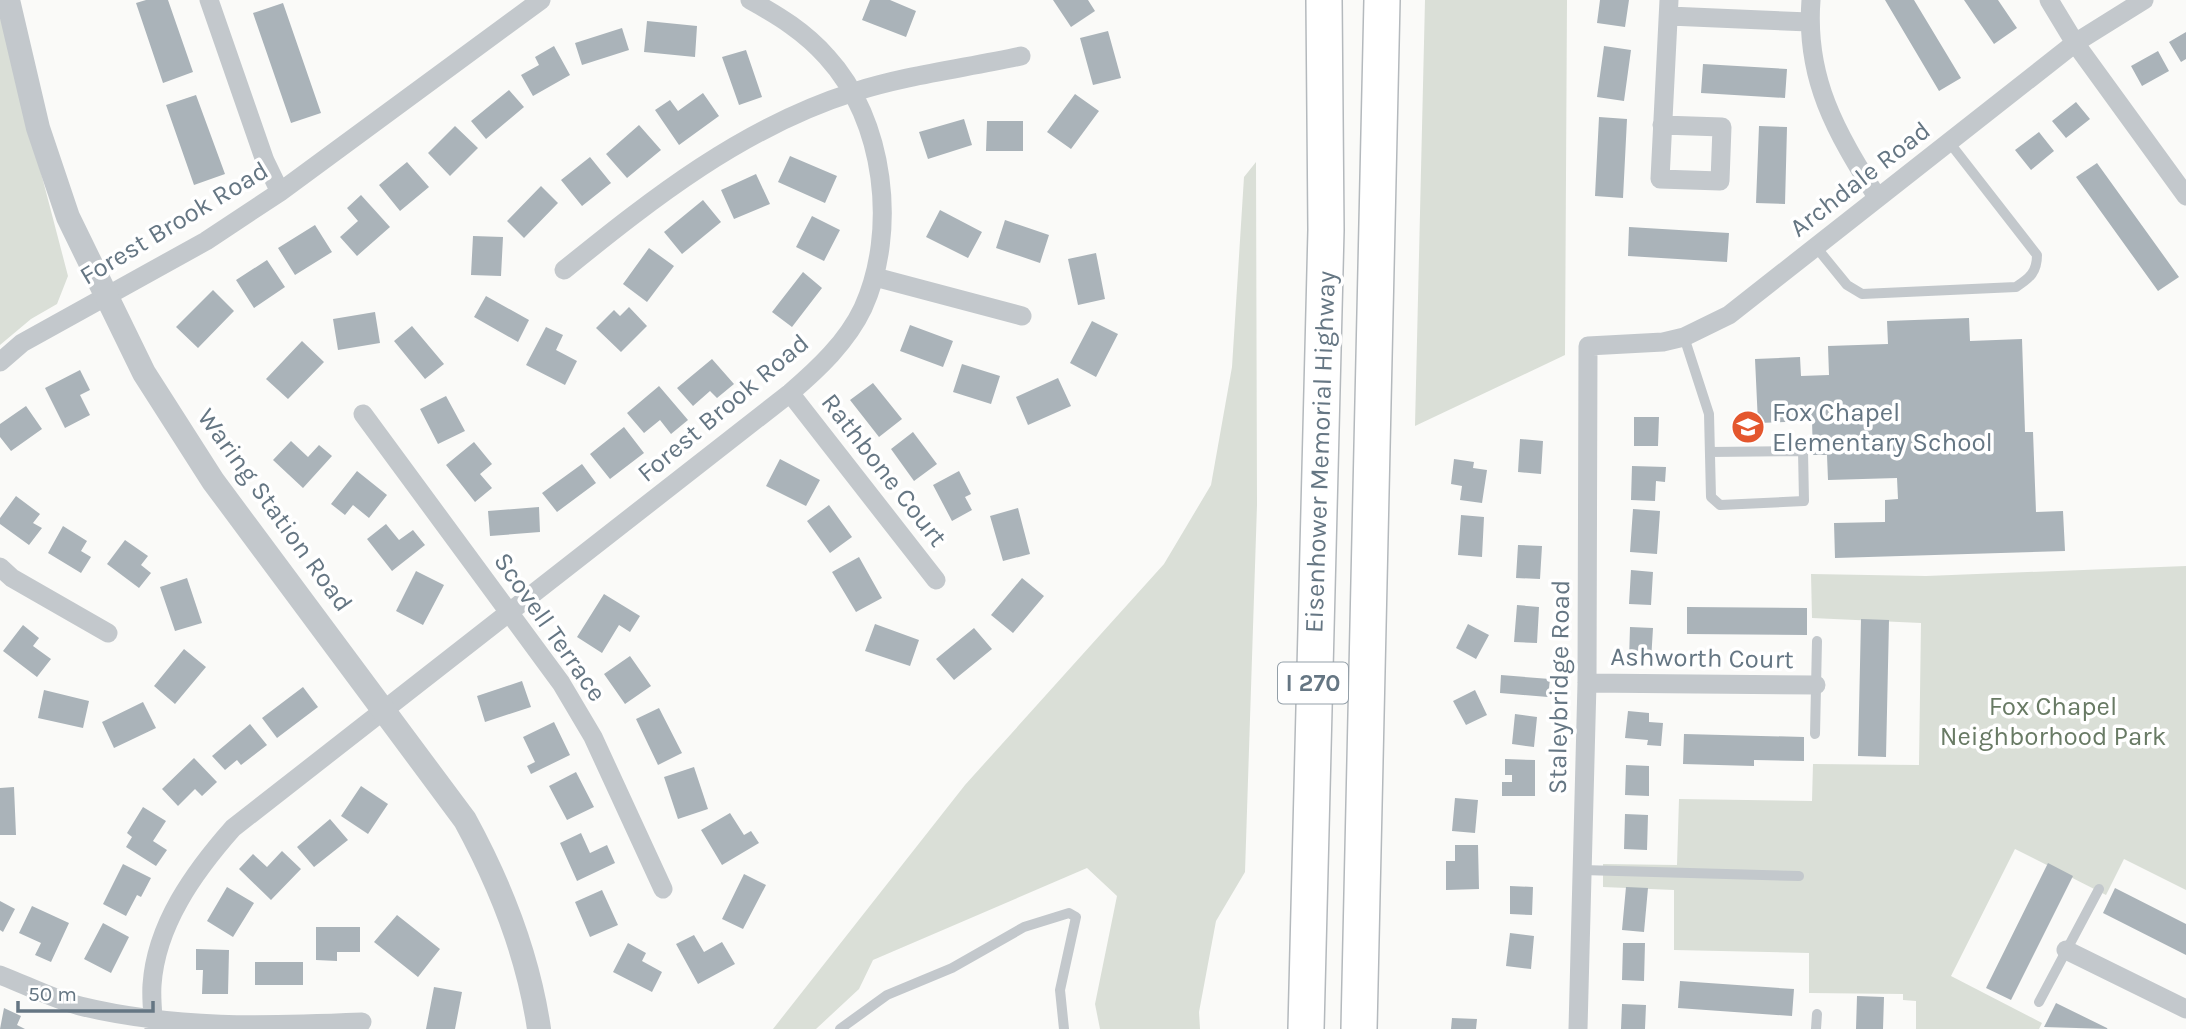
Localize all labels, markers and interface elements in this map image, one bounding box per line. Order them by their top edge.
street label: Archdale Road [1784,115,1936,243]
street label: Forest Brook Road [74,155,274,291]
street label: Eisenhower Memorial Highway [1298,270,1342,634]
street label: Forest Brook Road [631,327,815,489]
street label: Rathbone Court [815,387,953,553]
place label: Fox Chapel Elementary School [1772,397,1993,458]
street label: Waring Station Road [191,402,359,618]
school or university icon: Fox Chapel Elementary School [1729,408,1767,446]
street label: Scovell Terrace [487,547,613,707]
street label: Staleybridge Road [1542,579,1576,795]
street label: Ashworth Court [1610,641,1794,675]
road number: I 270 [1278,662,1348,704]
park label: Fox Chapel Neighborhood Park [1940,691,2166,752]
scale bar [18,970,152,1014]
text: 50 m [28,982,77,1006]

